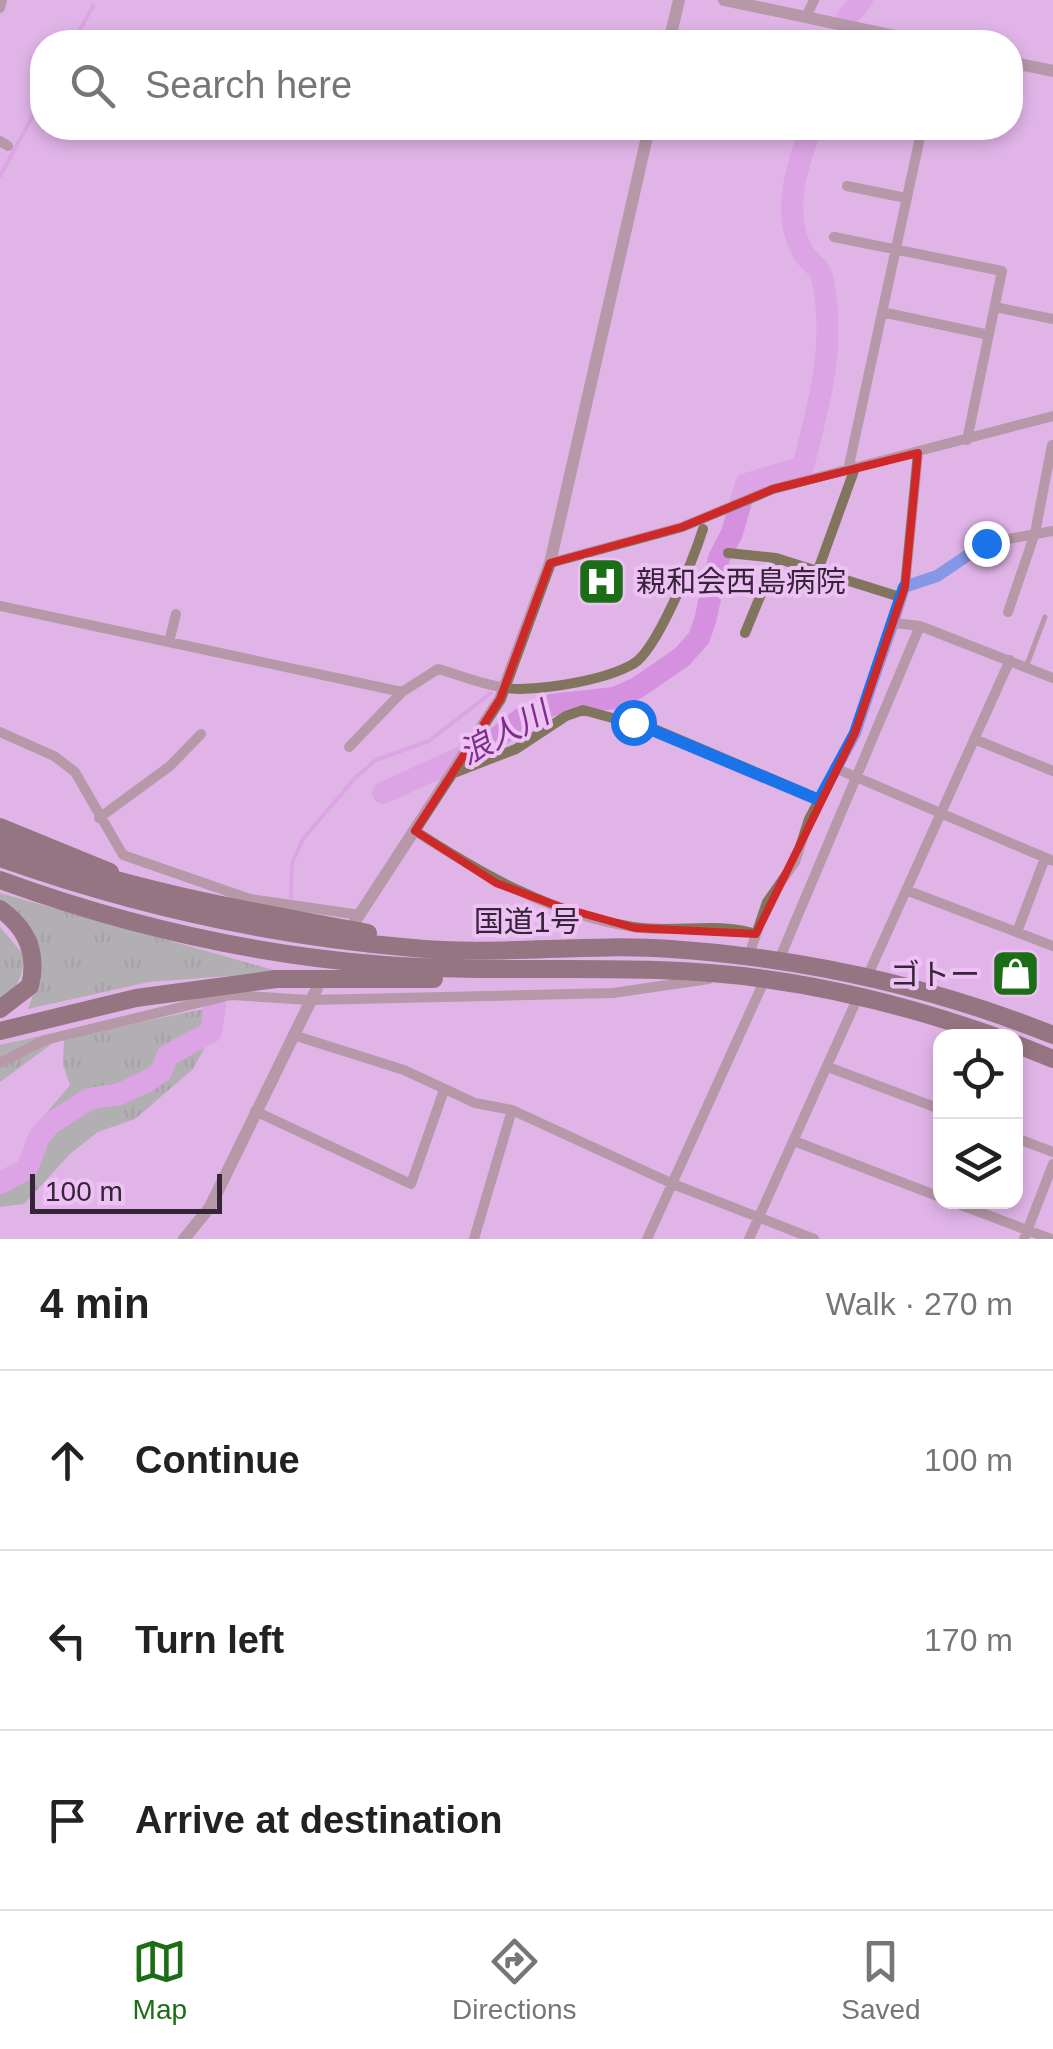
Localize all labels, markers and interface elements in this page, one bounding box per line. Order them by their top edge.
search box [30,30,1023,140]
icon: search [65,58,120,113]
text: Search here [145,64,352,106]
route end [964,521,1010,567]
hospital icon: 親和会西島病院 [575,555,627,607]
place label: 親和会西島病院 [636,565,846,598]
water label: 浪人川 [453,693,557,771]
route start [611,700,657,746]
street label: 国道1号 [474,905,580,938]
shop icon: ゴトー [989,948,1041,1000]
place label: ゴトー [890,958,980,991]
map controls [933,1029,1023,1209]
button: locate [933,1029,1023,1119]
button: layers [933,1119,1023,1209]
scale bar [30,1169,222,1214]
text: 100 m [45,1176,123,1207]
text: 4 min [40,1280,150,1327]
text: Walk · 270 m [826,1286,1013,1322]
icon: ahead [40,1433,95,1488]
text: Continue [135,1439,300,1481]
text: 100 m [924,1442,1013,1478]
icon: left [40,1613,95,1668]
text: Turn left [135,1619,284,1661]
text: 170 m [924,1622,1013,1658]
icon: arrive [40,1793,95,1848]
text: Arrive at destination [135,1799,502,1841]
tab: Map [132,1934,187,2026]
tab: Directions [452,1934,577,2026]
tab: Saved [841,1934,921,2026]

